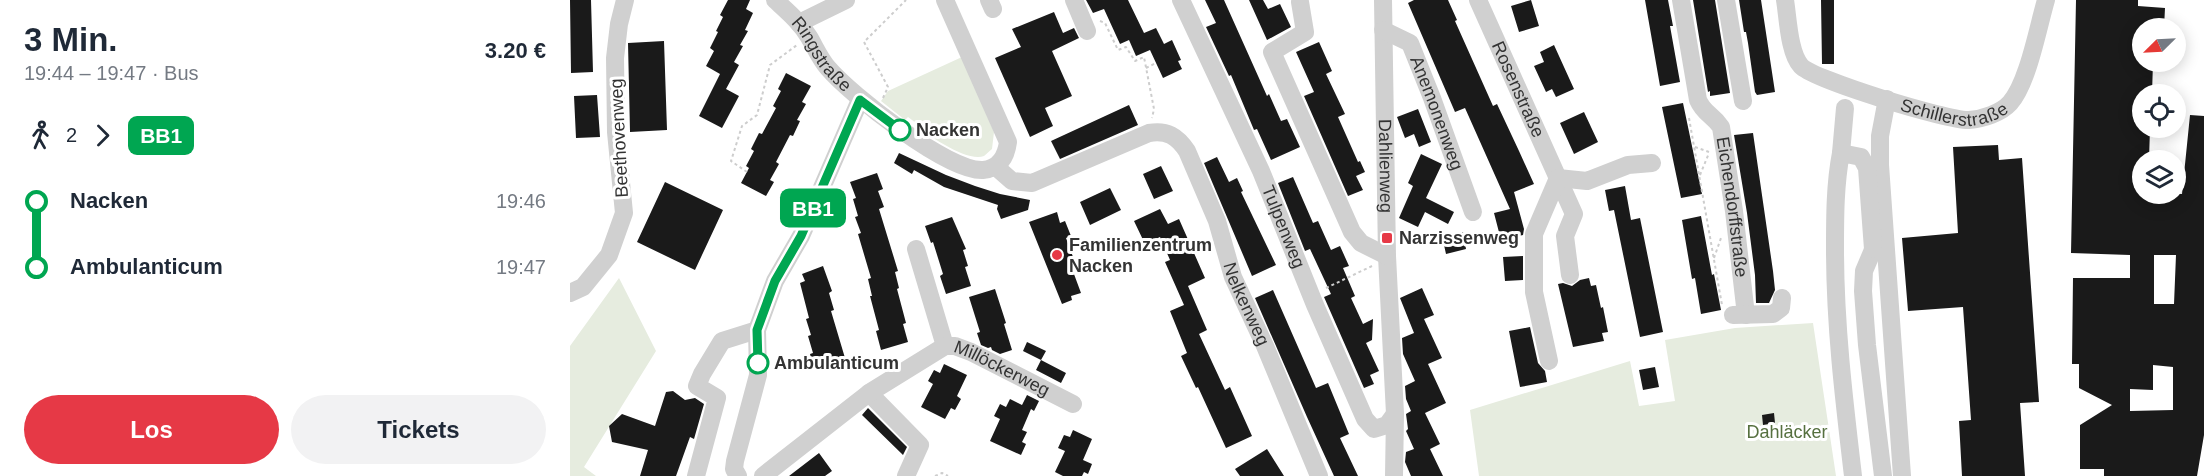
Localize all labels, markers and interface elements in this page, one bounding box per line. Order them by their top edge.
street label: Ringstraße [788,13,855,96]
north arrow [2132,18,2186,72]
map controls [2132,18,2186,204]
text: 3 Min. [24,21,118,58]
text: 3.20 € [485,38,546,63]
street label: Rosenstraße [1488,38,1548,141]
street label: Anemonenweg [1406,53,1467,173]
text: 19:44 – 19:47 · Bus [24,62,199,84]
street label: Beethovenweg [606,78,632,198]
button: locate [2132,84,2186,138]
street label: Schillerstraße [1898,95,2012,130]
icon: walk [24,119,57,152]
icon: forward [86,119,119,152]
marker: Nacken [889,119,911,141]
street label: Dahlienweg [1375,119,1396,213]
place label: Nacken [916,120,980,140]
text: 2 [66,124,77,146]
text: BB1 [140,124,182,147]
street label: Eichendorffstraße [1713,135,1752,278]
button: layers [2132,150,2186,204]
street label: Tulpenweg [1258,183,1309,271]
text: Nacken [70,188,148,213]
line badge: BB1 [778,188,848,228]
text: 19:46 [496,190,546,212]
text: BB1 [792,197,834,220]
place label: Narzissenweg [1399,228,1519,248]
marker: Narzissenweg [1380,231,1394,245]
place label: Familienzentrum Nacken [1069,235,1212,276]
marker: Familienzentrum Nacken [1050,248,1064,262]
text: Ambulanticum [70,254,223,279]
text: 19:47 [496,256,546,278]
street label: Nelkenweg [1219,260,1273,349]
street label: Millöckerweg [951,337,1053,400]
marker: Ambulanticum [747,352,769,374]
place label: Ambulanticum [774,353,899,373]
button: Los [24,395,279,464]
button: Tickets [291,395,546,464]
park label: Dahläcker [1746,422,1828,442]

